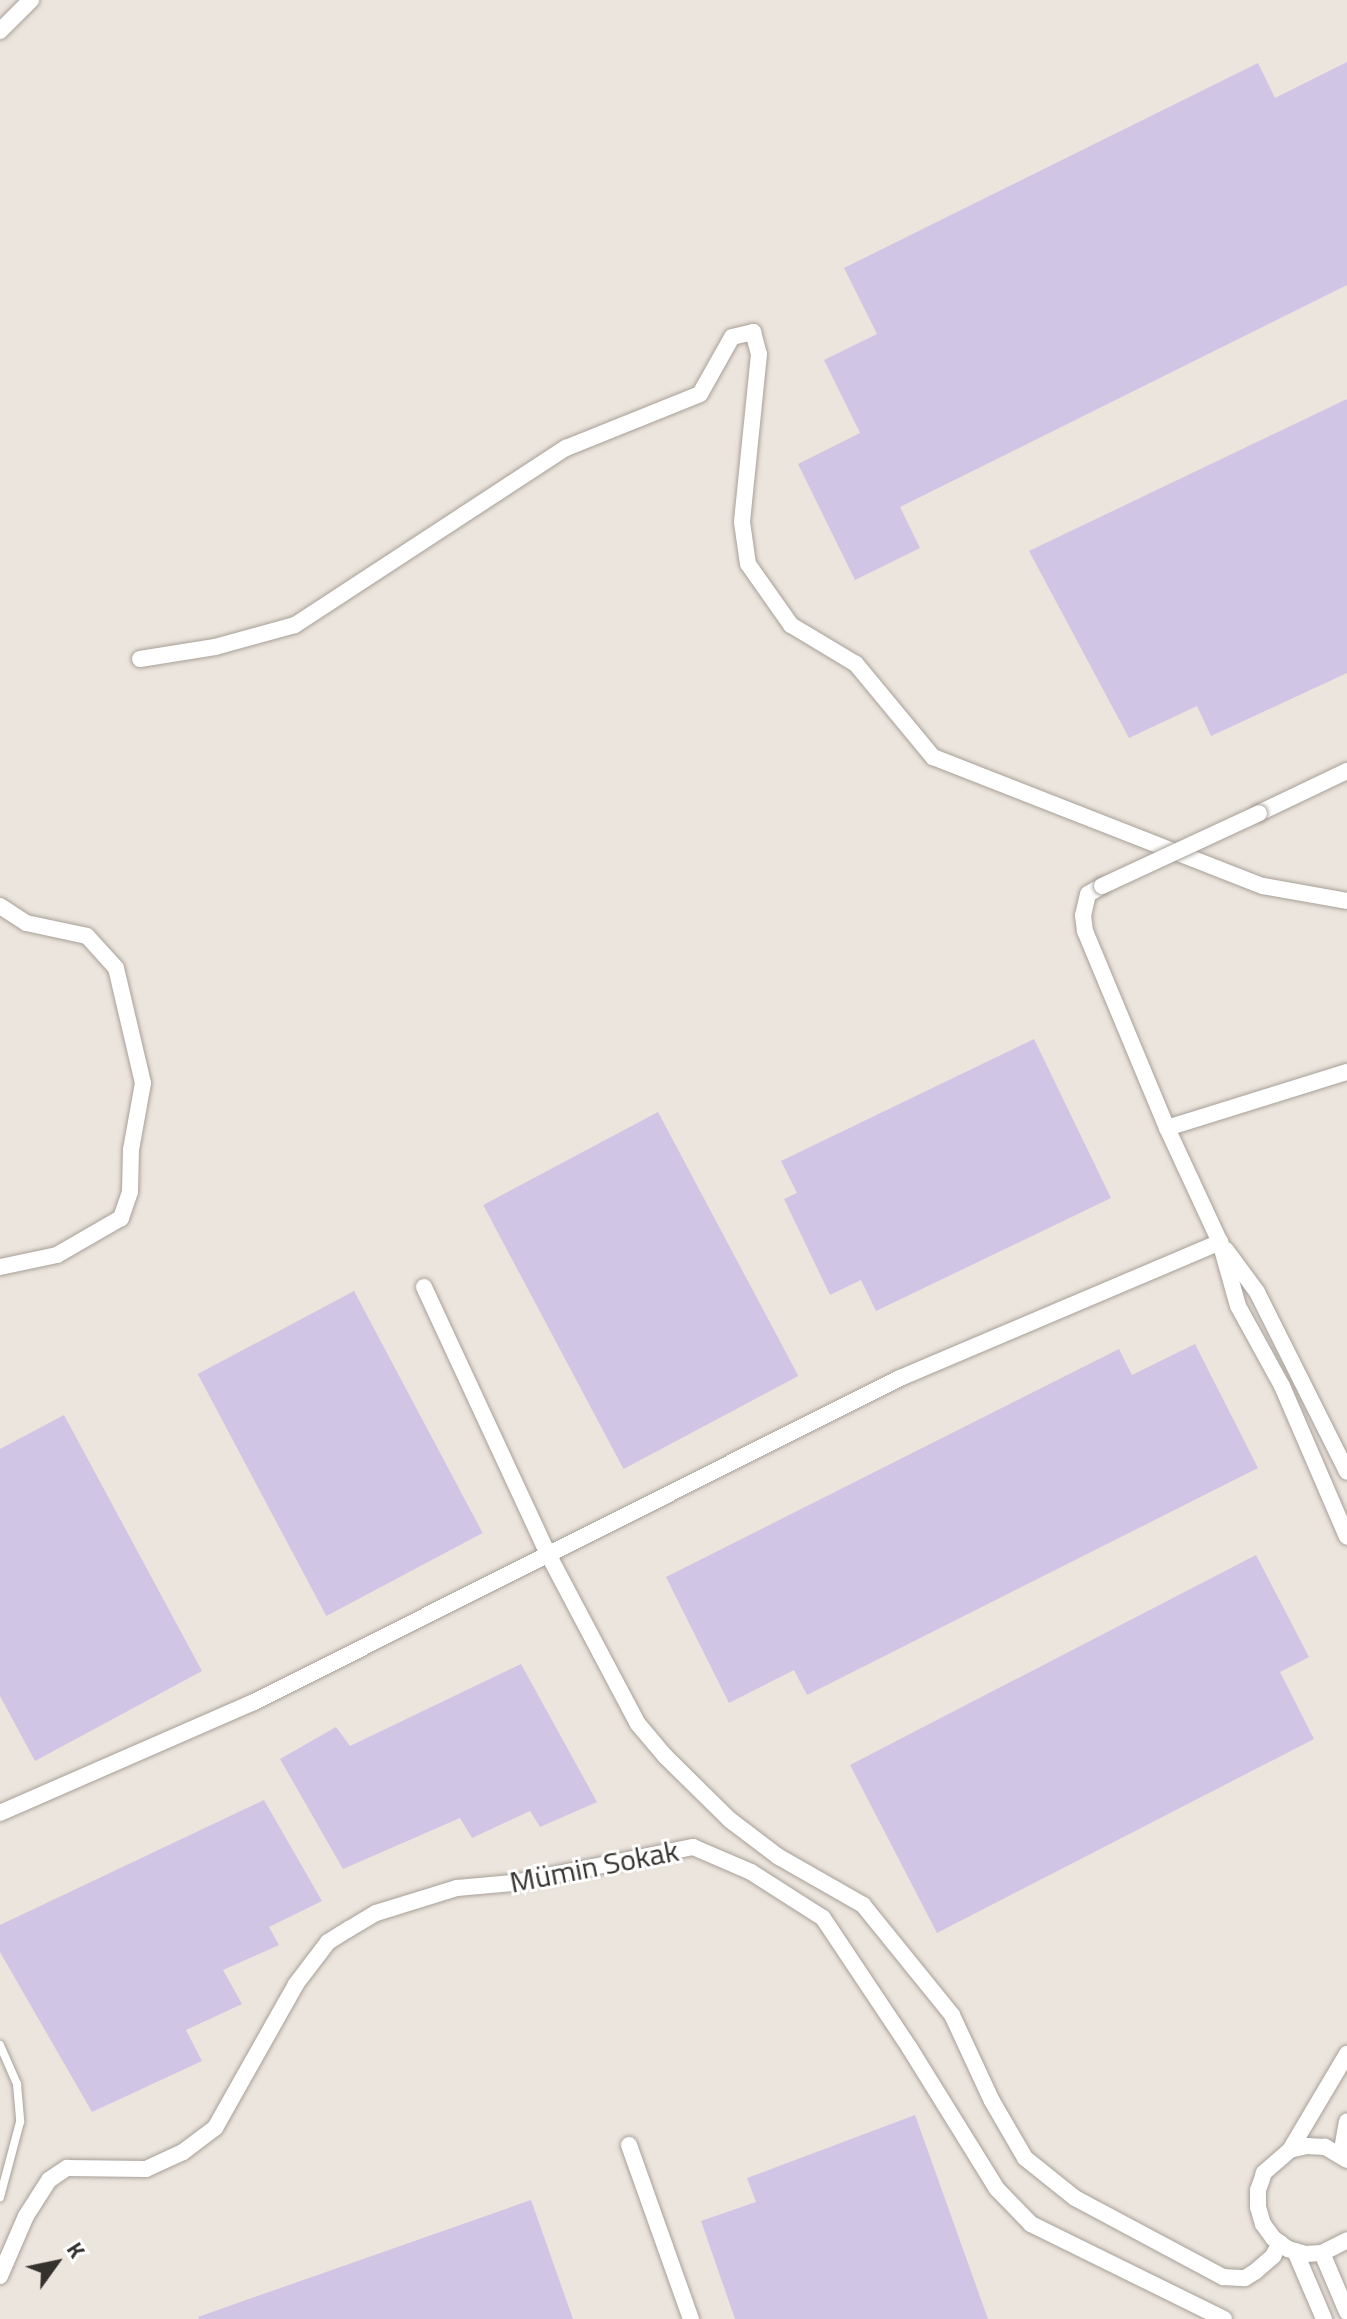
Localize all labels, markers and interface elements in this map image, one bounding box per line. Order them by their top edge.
street label: Mümin Sokak [507,1832,681,1900]
north arrow [16,2223,96,2303]
text: K [58,2235,94,2265]

